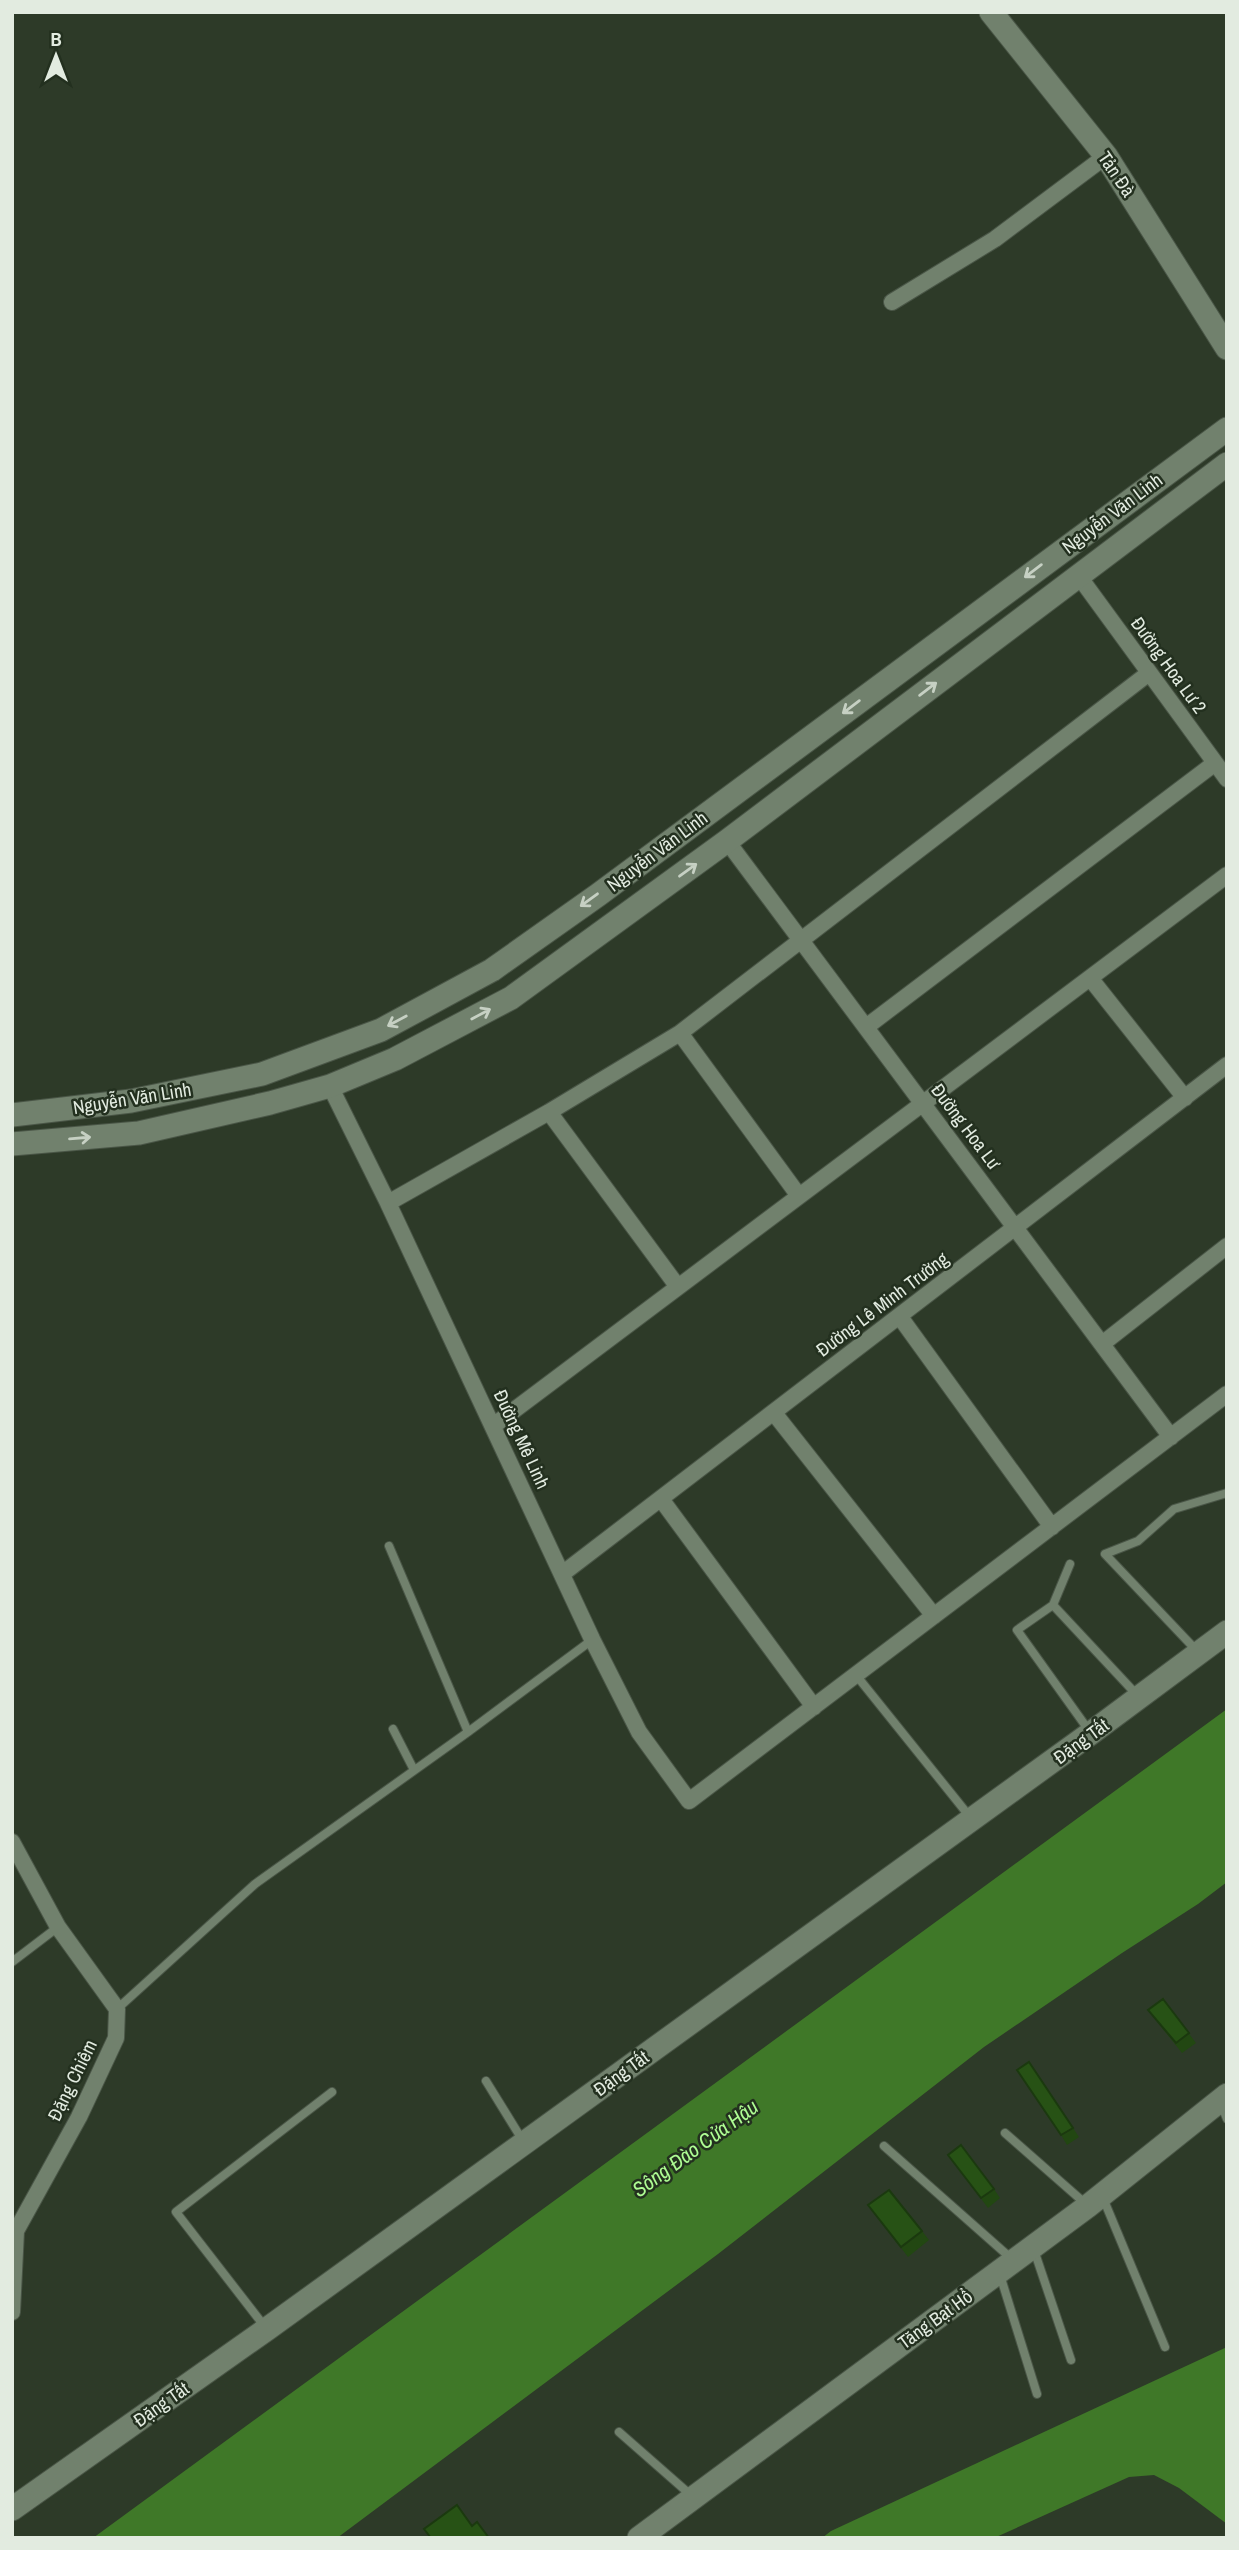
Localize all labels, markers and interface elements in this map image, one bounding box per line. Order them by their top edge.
north arrow [21,21,91,91]
text: B [50,26,62,52]
street label: Tản Đà [1092,146,1142,202]
street label: Nguyễn Văn Linh [1057,467,1167,559]
one-way arrow [1025,563,1043,578]
street label: Đường Hoa Lư 2 [1125,611,1213,719]
one-way arrow [918,681,937,696]
one-way arrow [842,699,861,714]
street label: Nguyễn Văn Linh [602,805,712,897]
one-way arrow [678,863,697,877]
one-way arrow [581,893,599,908]
one-way arrow [470,1006,491,1020]
one-way arrow [387,1015,408,1028]
street label: Nguyễn Văn Linh [71,1076,193,1120]
street label: Đường Hoa Lư [925,1078,1007,1175]
one-way arrow [68,1132,91,1145]
street label: Đường Lê Minh Trường [811,1245,954,1362]
street label: Đường Mê Linh [488,1385,556,1493]
street label: Đặng Tất [1048,1712,1114,1770]
street label: Đặng Chiêm [41,2035,103,2125]
street label: Đặng Tất [588,2044,654,2102]
water label: Sông Đào Cửa Hậu [626,2092,764,2204]
street label: Tăng Bạt Hổ [893,2283,977,2355]
street label: Đặng Tất [128,2375,195,2433]

